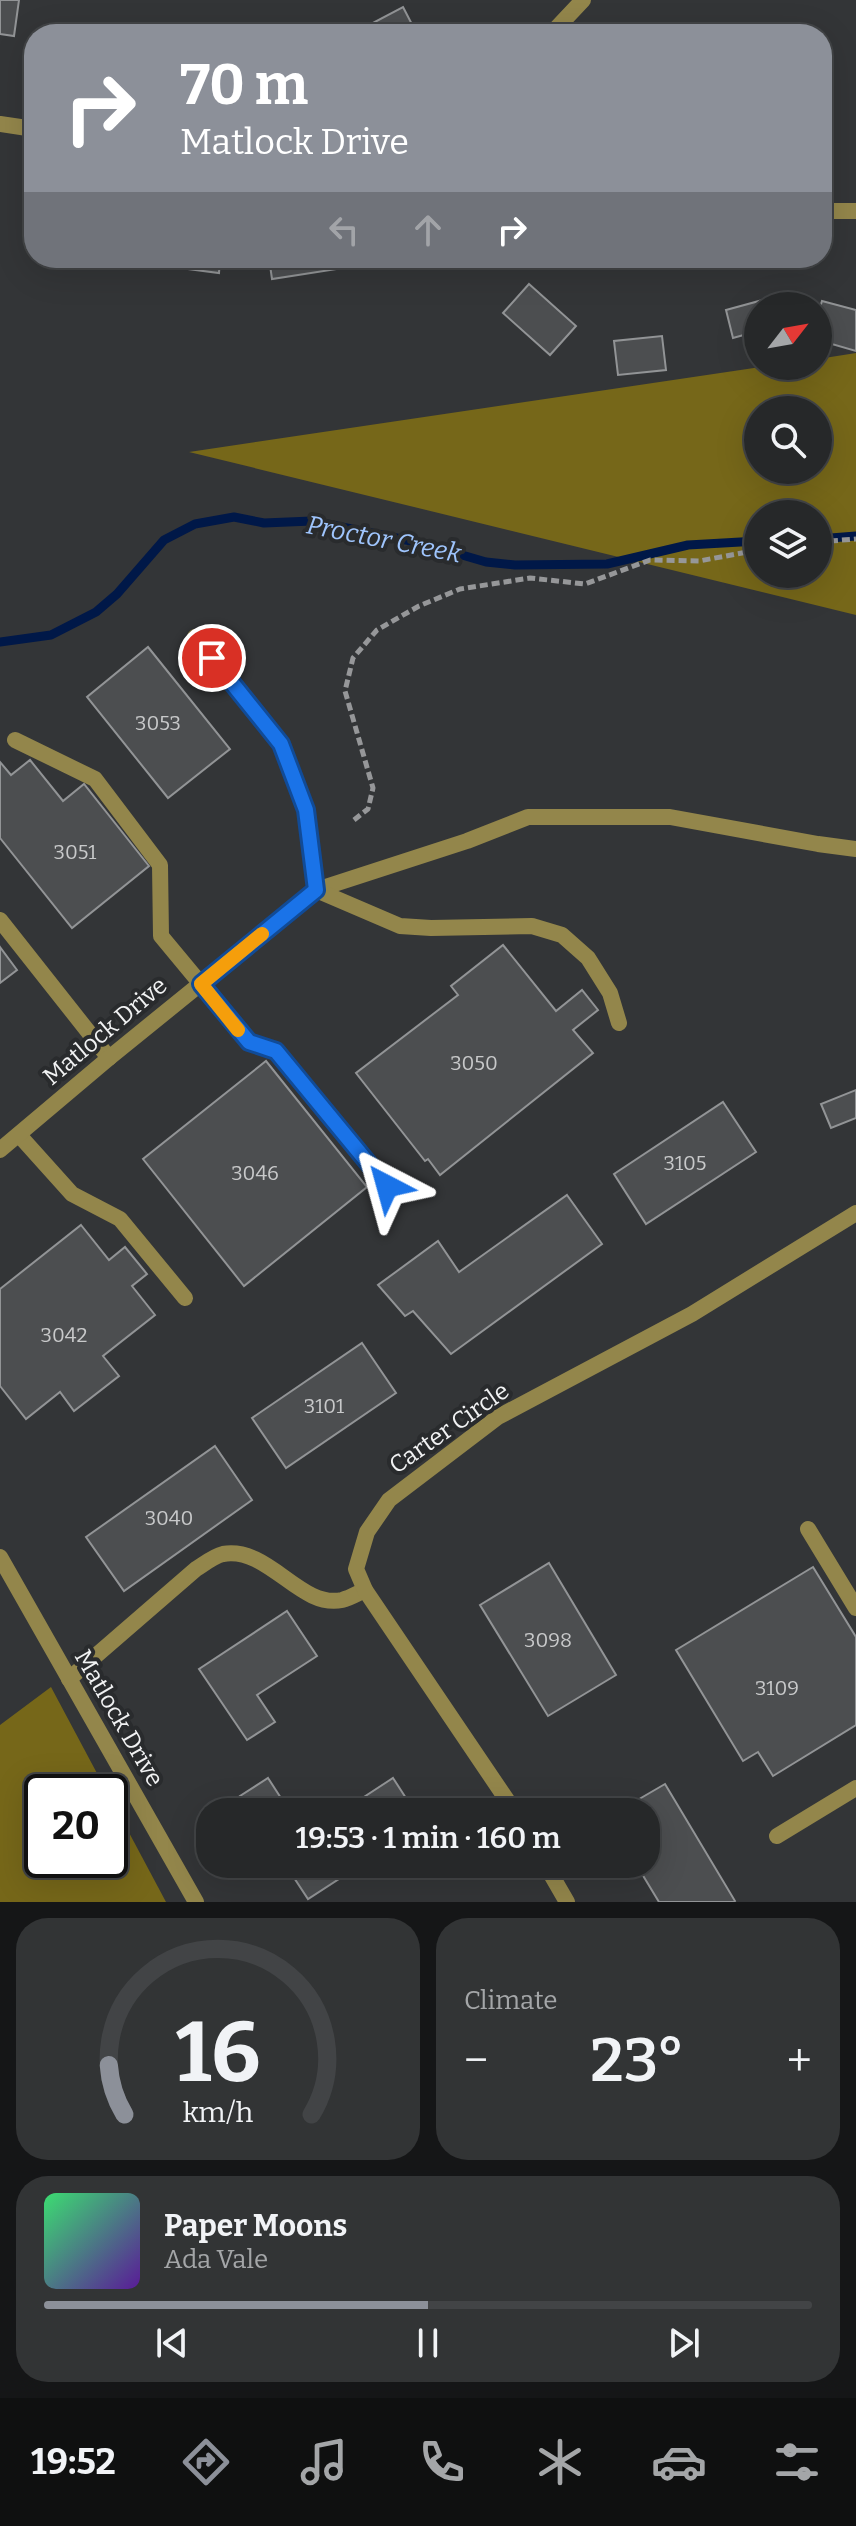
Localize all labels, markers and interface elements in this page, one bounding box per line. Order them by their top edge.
text: 70 m [180,52,308,119]
icon: right [48,56,152,160]
text: Matlock Drive [180,120,409,164]
icon: left [322,208,366,252]
icon: ahead [406,208,450,252]
icon: right [490,208,534,252]
north arrow [744,292,832,380]
map controls [744,292,832,588]
button: search [744,396,832,484]
button: layers [744,500,832,588]
water label: Proctor Creek [304,509,465,570]
pin [178,624,246,692]
icon: arrive [190,636,234,680]
house number: 3053 [135,711,181,735]
house number: 3051 [54,840,96,864]
street label: Matlock Drive [38,971,172,1091]
house number: 3050 [450,1051,498,1075]
position arrow [345,1144,429,1228]
house number: 3105 [663,1151,707,1175]
house number: 3046 [231,1161,279,1185]
house number: 3042 [41,1323,87,1347]
street label: Carter Circle [384,1377,514,1479]
house number: 3101 [304,1394,344,1418]
house number: 3040 [145,1506,193,1530]
house number: 3098 [524,1628,572,1652]
street label: Matlock Drive [69,1645,169,1791]
house number: 3109 [755,1676,799,1700]
speed limit sign: 20 [24,1774,128,1878]
text: 19:53 · 1 min · 160 m [295,1820,561,1856]
text: Climate [464,1985,558,2016]
text: 16 [175,2003,261,2103]
text: 23° [590,2025,685,2097]
text: − [464,2034,488,2087]
text: + [787,2034,812,2087]
text: km/h [183,2095,254,2130]
text: Paper Moons [164,2208,347,2244]
text: Ada Vale [164,2244,268,2275]
icon: previous [150,2321,194,2365]
icon: pause [406,2321,450,2365]
icon: next [662,2321,706,2365]
icon: directions [178,2434,234,2490]
icon: music [296,2434,352,2490]
icon: phone [414,2434,470,2490]
icon: climate [532,2434,588,2490]
icon: car [651,2434,707,2490]
icon: filters [769,2434,825,2490]
text: 19:52 [31,2440,116,2484]

